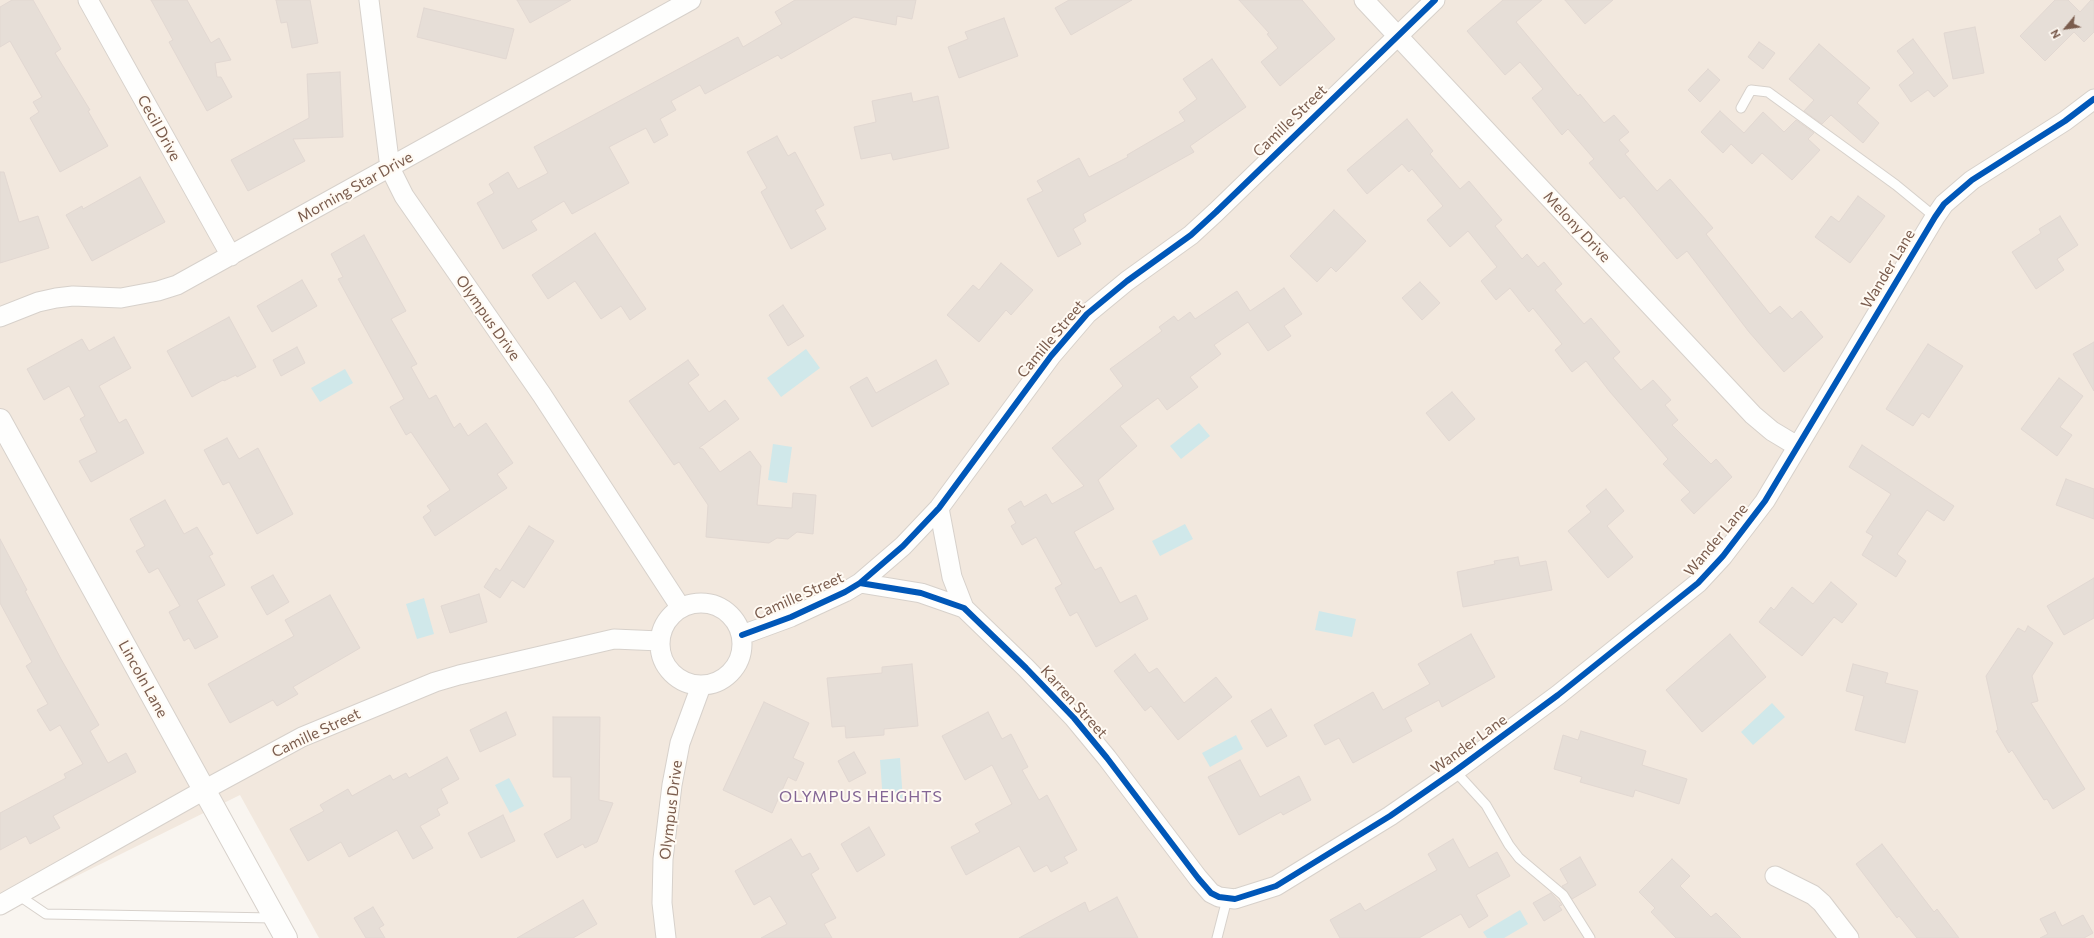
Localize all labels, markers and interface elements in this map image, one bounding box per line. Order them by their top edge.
north arrow [2046,8,2086,48]
text: N [2047,27,2063,41]
street label: Camille Street [1249,81,1331,161]
street label: Cecil Drive [134,92,184,164]
street label: Morning Star Drive [294,148,416,226]
street label: Melony Drive [1540,188,1614,266]
street label: Wander Lane [1857,226,1919,312]
street label: Olympus Drive [452,272,524,364]
street label: Camille Street [1013,296,1089,382]
street label: Wander Lane [1680,500,1752,580]
street label: Camille Street [752,568,846,624]
street label: Lincoln Lane [114,637,172,721]
street label: Karren Street [1037,662,1111,742]
street label: Camille Street [269,705,363,761]
street label: Wander Lane [1428,710,1510,778]
street label: Olympus Drive [656,759,686,861]
district label: OLYMPUS HEIGHTS [779,787,943,807]

